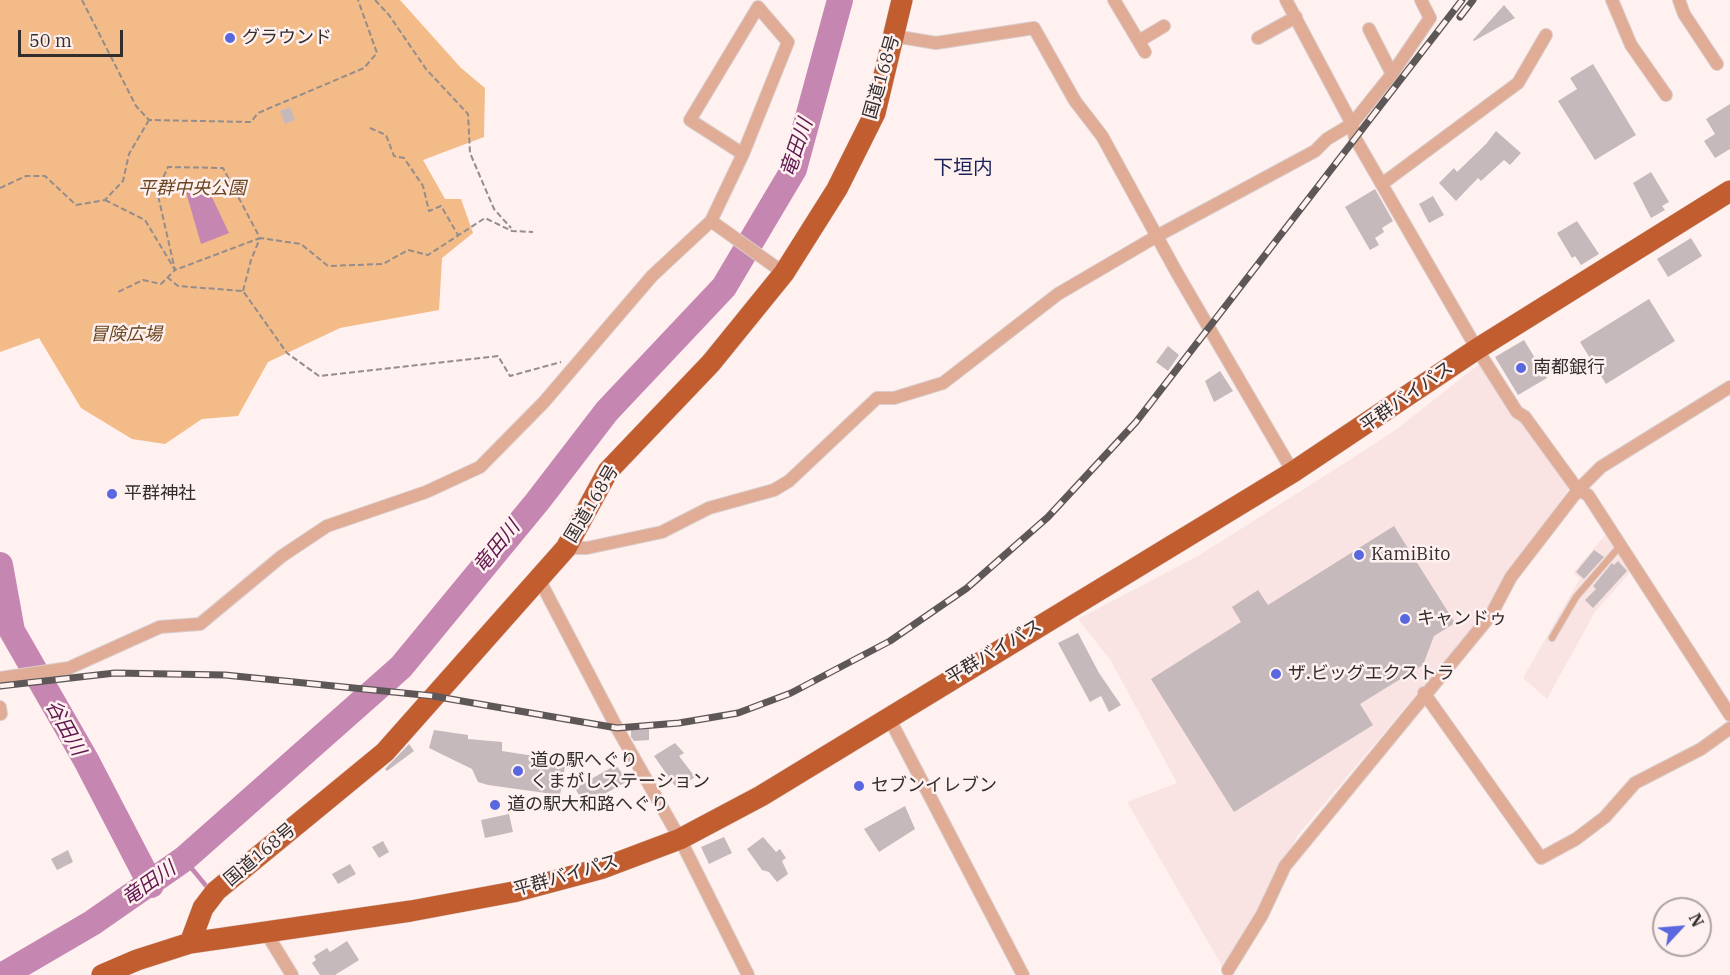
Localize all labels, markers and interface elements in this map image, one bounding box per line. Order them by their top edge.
scale bar [21,18,126,56]
place label: グラウンド [242,27,332,49]
text: 50 m [29,29,72,52]
marker: グラウンド [223,31,237,45]
street label: 国道168号 [860,32,904,122]
water label: 竜田川 [776,116,818,180]
district label: 下垣内 [933,156,993,180]
park label: 平群中央公園 [138,178,246,200]
park label: 冒険広場 [90,324,162,346]
street label: 平群バイパス [1357,357,1457,437]
place label: 南都銀行 [1533,357,1605,379]
marker: 南都銀行 [1514,361,1528,375]
street label: 国道168号 [560,461,624,547]
place label: 平群神社 [124,483,196,505]
marker: 平群神社 [105,487,119,501]
water label: 竜田川 [469,516,525,578]
place label: KamiBito [1371,544,1450,566]
marker: KamiBito [1352,548,1366,562]
place label: キャンドゥ [1417,608,1507,630]
marker: キャンドゥ [1398,612,1412,626]
street label: 平群バイパス [942,615,1046,689]
place label: ザ.ビッグエクストラ [1288,663,1455,685]
marker: ザ.ビッグエクストラ [1269,667,1283,681]
water label: 谷田川 [40,696,90,760]
place label: 道の駅へぐり くまがしステーション [530,750,710,792]
marker: 道の駅へぐり くまがしステーション [511,764,525,778]
place label: セブンイレブン [871,775,997,797]
marker: セブンイレブン [852,779,866,793]
place label: 道の駅大和路へぐり [507,794,669,816]
marker: 道の駅大和路へぐり [488,798,502,812]
street label: 国道168号 [220,819,300,891]
street label: 平群バイパス [511,851,621,901]
water label: 竜田川 [118,857,180,911]
north arrow [1652,897,1712,957]
text: N [1685,910,1708,930]

